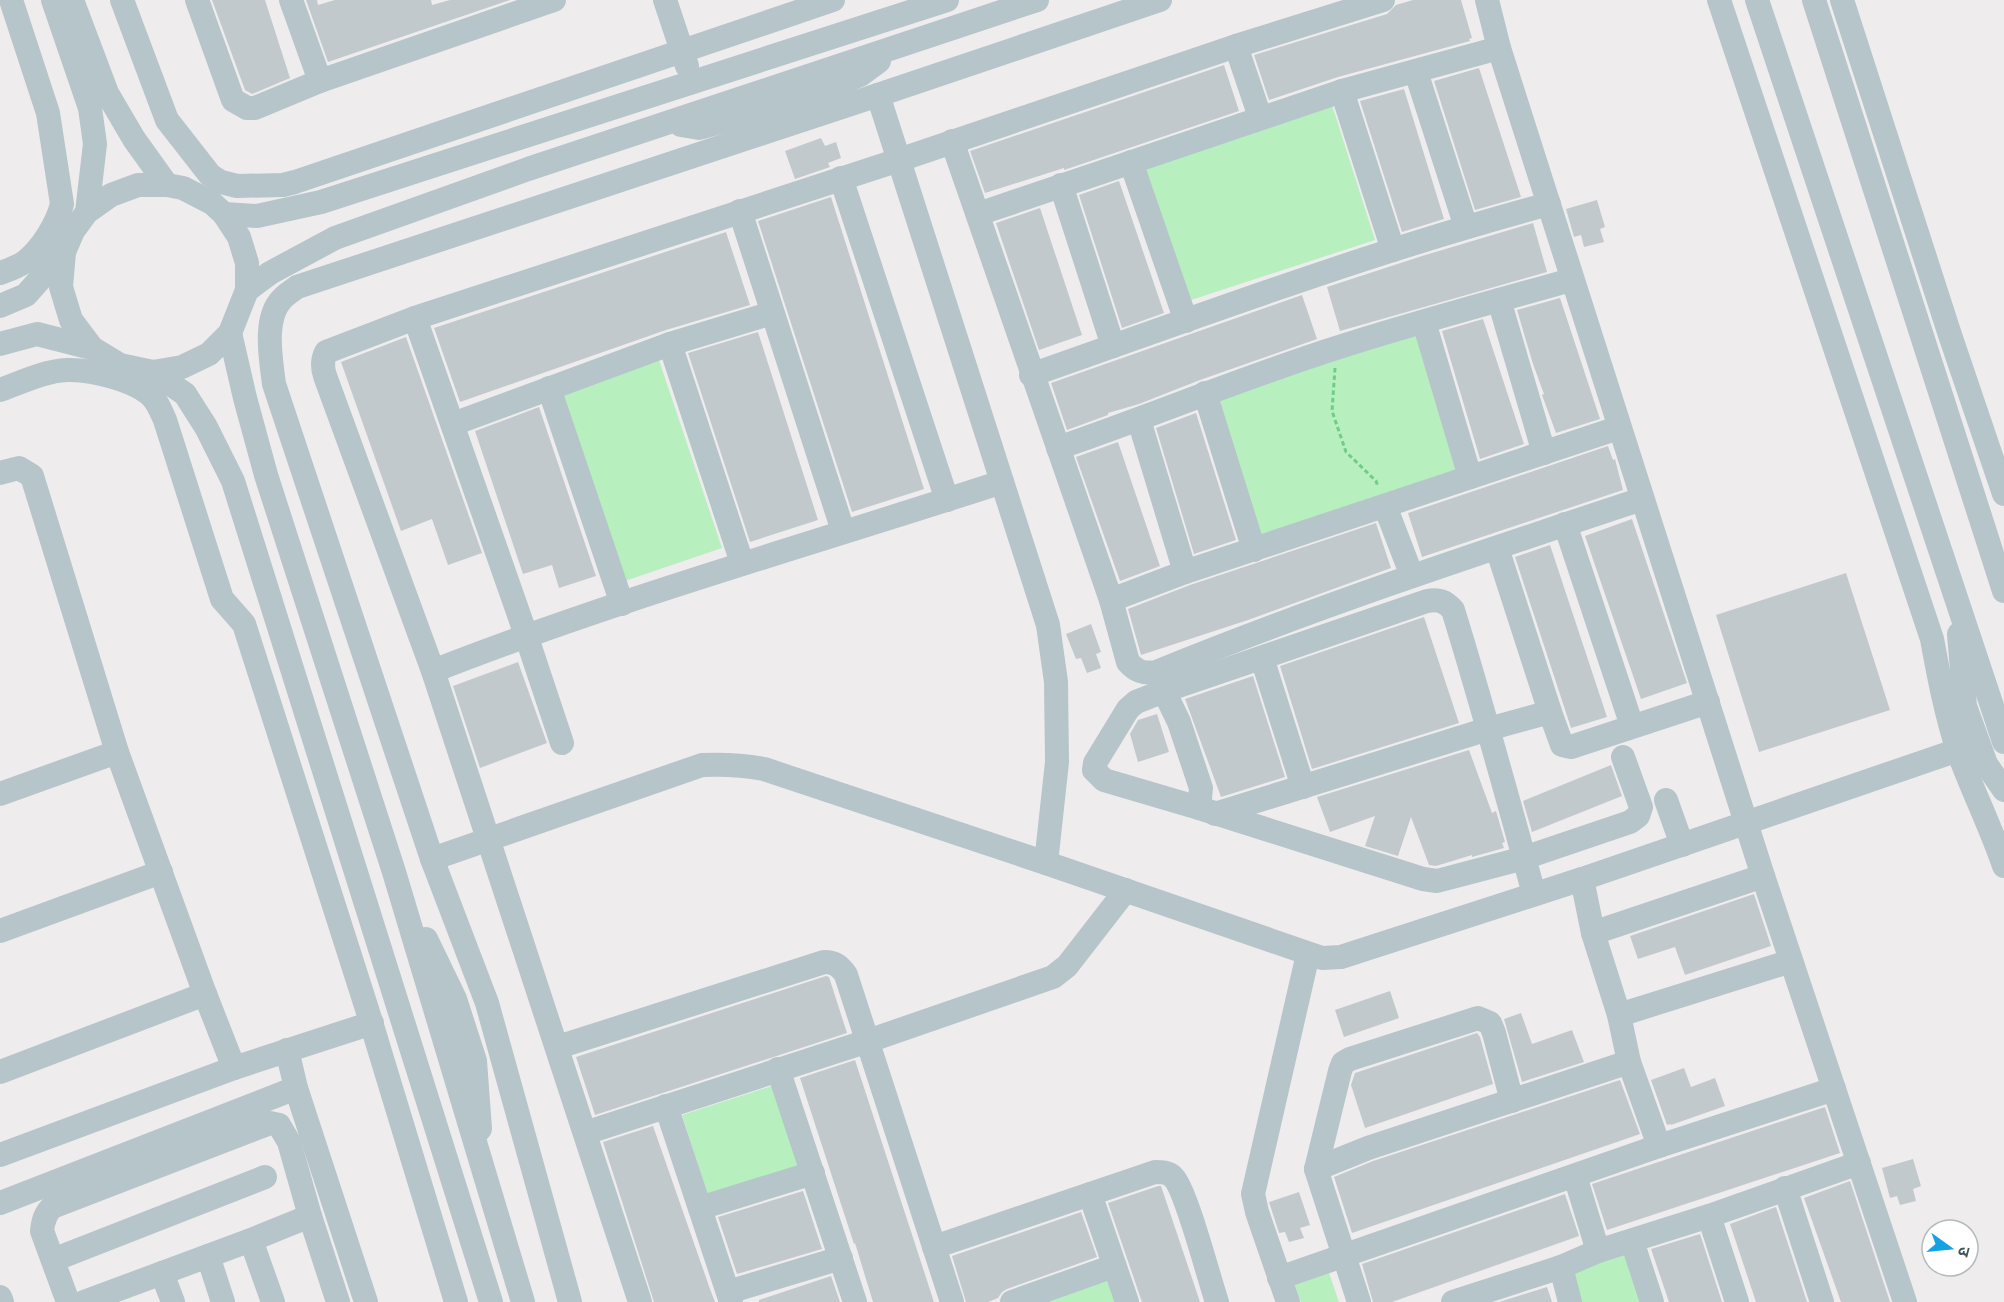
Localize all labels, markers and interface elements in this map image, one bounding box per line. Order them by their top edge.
north arrow [1920,1218,1980,1278]
text: उ [1953,1245,1974,1259]

